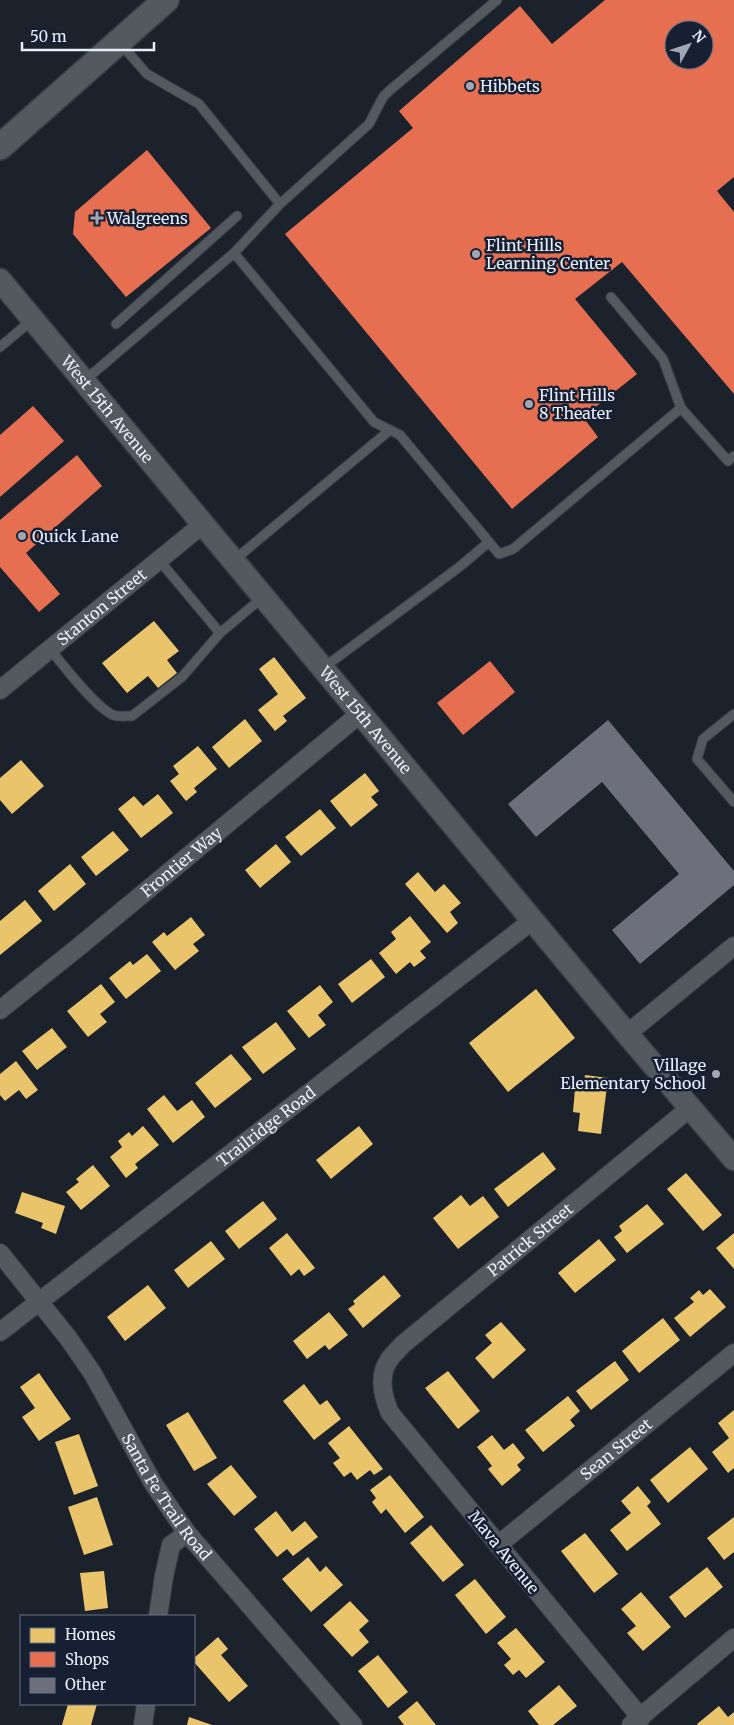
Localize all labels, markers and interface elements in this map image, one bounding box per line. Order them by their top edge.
scale bar [22,20,155,52]
north arrow [664,20,714,70]
text: 50 m [30,27,67,46]
text: N [689,27,709,47]
place label: Hibbets [480,76,540,96]
marker: Hibbets [464,80,476,92]
place label: Walgreens [106,208,188,228]
marker: Walgreens [91,212,103,224]
place label: Flint Hills Learning Center [486,235,610,273]
marker: Flint Hills Learning Center [470,248,482,260]
street label: West 15th Avenue [56,351,158,467]
place label: Flint Hills 8 Theater [539,385,615,423]
marker: Flint Hills 8 Theater [523,398,535,410]
place label: Quick Lane [32,526,119,546]
marker: Quick Lane [16,530,28,542]
street label: Stanton Street [52,564,151,650]
street label: West 15th Avenue [315,661,416,778]
street label: Frontier Way [136,822,226,901]
place label: Village Elementary School [560,1055,706,1093]
marker: Village Elementary School [710,1068,722,1080]
street label: Trailridge Road [212,1082,320,1171]
street label: Patrick Street [483,1198,577,1281]
street label: Sean Street [576,1413,656,1484]
street label: Santa Fe Trail Road [118,1430,216,1564]
street label: Mava Avenue [464,1506,544,1598]
legend [20,1615,195,1705]
text: Homes [65,1625,116,1644]
text: Shops [65,1650,109,1669]
text: Other [65,1675,107,1694]

